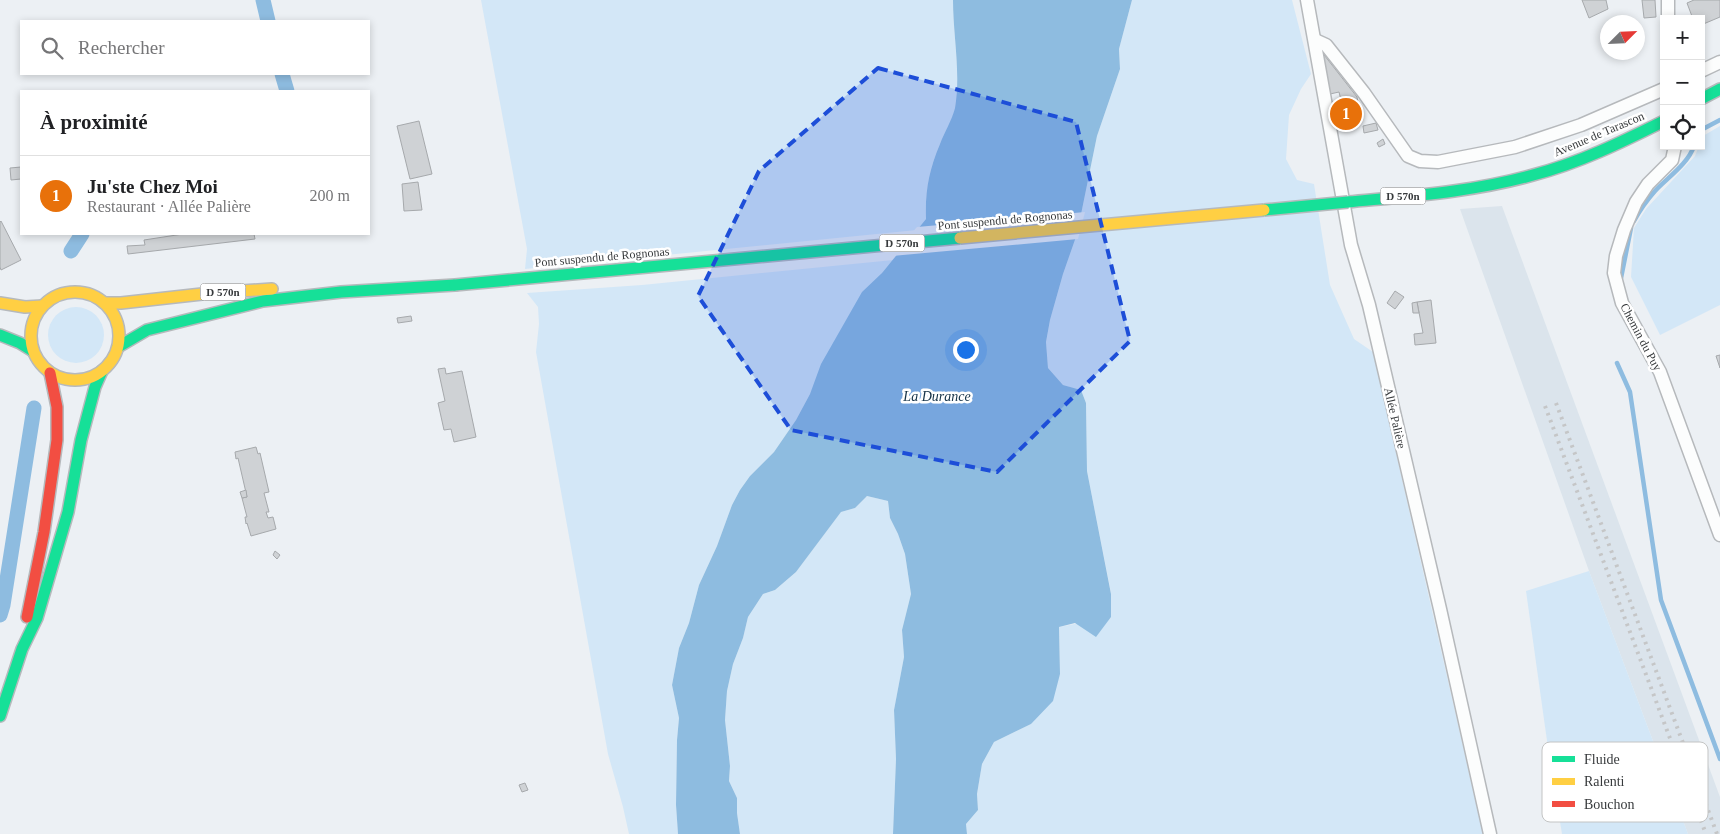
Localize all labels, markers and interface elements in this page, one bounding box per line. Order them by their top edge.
north arrow [1600,15,1645,60]
map controls [1660,15,1705,150]
button: + [1660,15,1705,60]
search box [20,20,370,75]
icon: search [38,34,66,62]
text: Rechercher [78,37,165,58]
button: − [1660,60,1705,105]
pin: 1 [1330,95,1362,133]
button: locate [1660,105,1705,150]
street label: Avenue de Tarascon [1552,109,1646,159]
text: À proximité [40,110,148,134]
text: Ju'ste Chez Moi [87,176,218,197]
text: 1 [52,187,60,204]
text: 200 m [310,187,350,204]
road number: D 570n [1380,188,1426,205]
text: Restaurant · Allée Palière [87,198,251,215]
street label: Pont suspendu de Rognonas [937,207,1073,233]
road number: D 570n [880,234,924,252]
street label: Pont suspendu de Rognonas [534,244,670,270]
road number: D 570n [200,284,246,300]
street label: Chemin du Puy [1617,301,1665,373]
your location [953,337,979,363]
street label: Allée Palière [1381,386,1409,450]
water label: La Durance [902,389,971,404]
legend [1542,742,1708,822]
text: Fluide [1584,752,1620,767]
text: Ralenti [1584,774,1625,789]
text: Bouchon [1584,797,1635,812]

